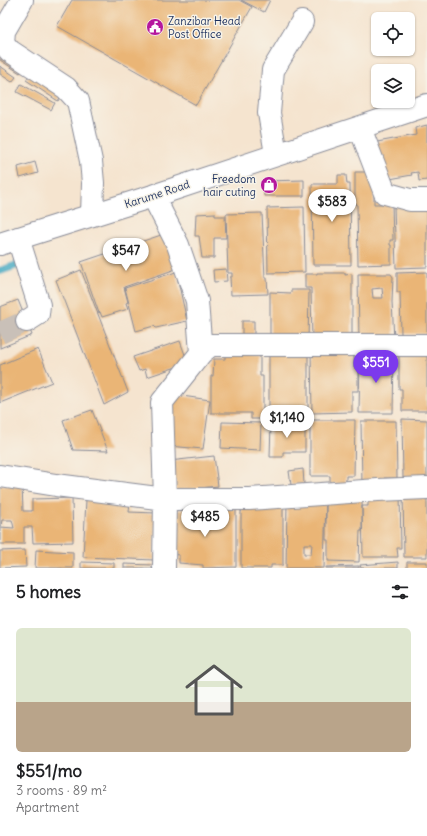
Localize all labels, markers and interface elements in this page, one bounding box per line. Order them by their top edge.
map controls [371,12,415,108]
button: locate [371,12,415,56]
place label: Zanzibar Head Post Office [168,14,241,41]
public building icon: Zanzibar Head Post Office [145,17,165,37]
button: layers [371,64,415,108]
place label: Freedom hair cuting [203,172,256,199]
shop icon: Freedom hair cuting [259,175,279,195]
street label: Karume Road [123,177,192,211]
pin: $583 [308,189,356,223]
text: $583 [317,193,347,210]
pin: $547 [102,238,150,272]
text: $547 [112,242,140,259]
pin: $551 [352,350,400,384]
text: $551 [362,354,390,371]
pin: $1,140 [254,405,320,439]
text: $1,140 [269,409,305,426]
pin: $485 [181,504,229,538]
text: $485 [190,508,220,525]
text: 5 homes [16,581,81,603]
icon: filters [389,581,411,603]
icon: home [178,654,250,726]
text: $551/mo [16,760,82,782]
text: 3 rooms · 89 m² [16,782,107,799]
text: Apartment [16,799,79,816]

